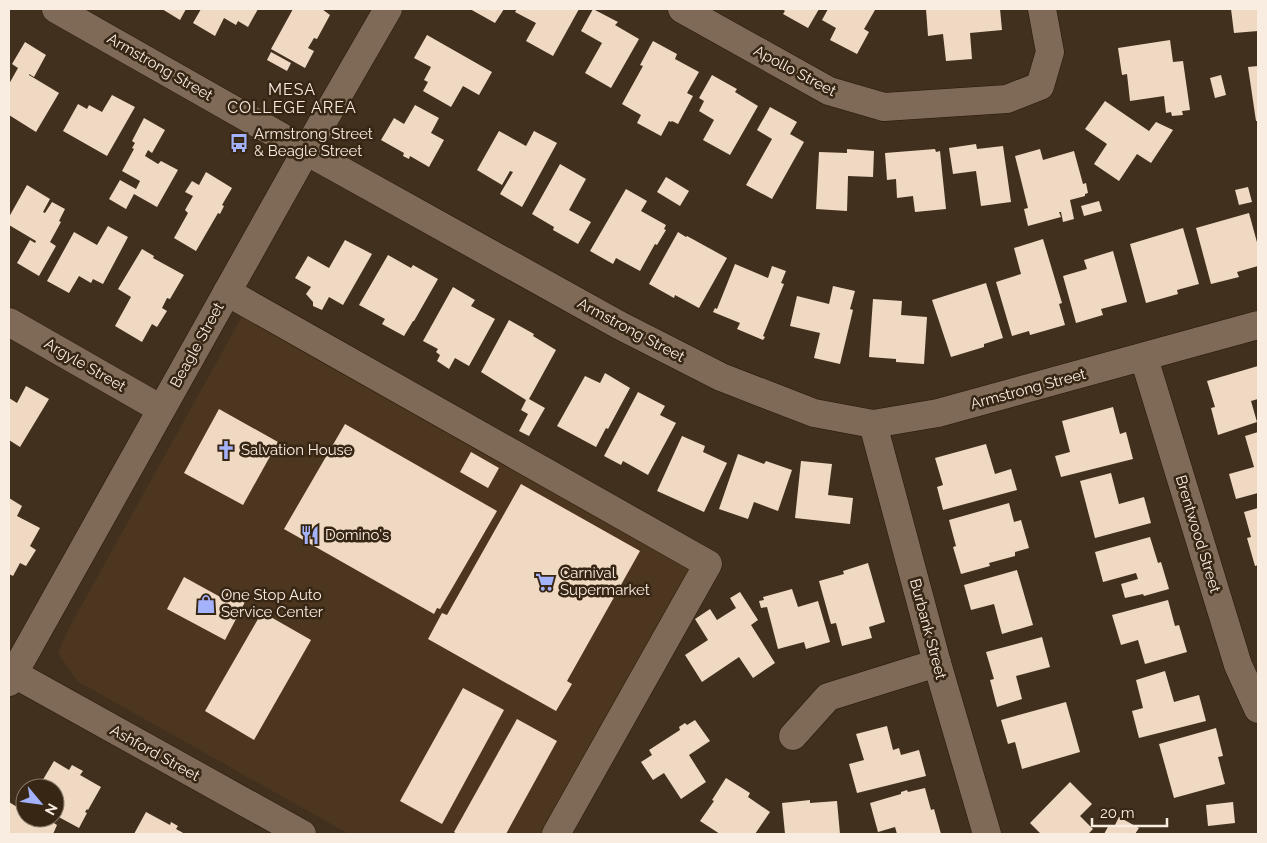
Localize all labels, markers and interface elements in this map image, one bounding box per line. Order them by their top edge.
street label: Armstrong Street [104,29,216,105]
street label: Apollo Street [751,42,839,100]
district label: MESA COLLEGE AREA [227,80,357,117]
place label: Armstrong Street & Beagle Street [254,125,373,160]
bus stop icon: Armstrong Street & Beagle Street [228,132,250,154]
street label: Armstrong Street [574,294,688,366]
street label: Beagle Street [166,299,228,391]
street label: Argyle Street [41,334,129,396]
street label: Armstrong Street [968,365,1088,413]
church icon: Salvation House [215,439,237,461]
place label: Salvation House [241,441,353,459]
street label: Brentwood Street [1172,473,1224,595]
restaurant icon: Domino's [299,524,321,546]
place label: Domino's [325,526,389,544]
place label: Carnival Supermarket [560,564,650,599]
supermarket icon: Carnival Supermarket [534,571,556,593]
street label: Burbank Street [906,577,950,681]
place label: One Stop Auto Service Center [221,586,324,621]
shop icon: One Stop Auto Service Center [195,593,217,615]
street label: Ashford Street [107,721,203,785]
north arrow [15,778,65,828]
scale bar [1092,796,1167,828]
text: N [42,801,61,818]
text: 20 m [1100,804,1135,822]

